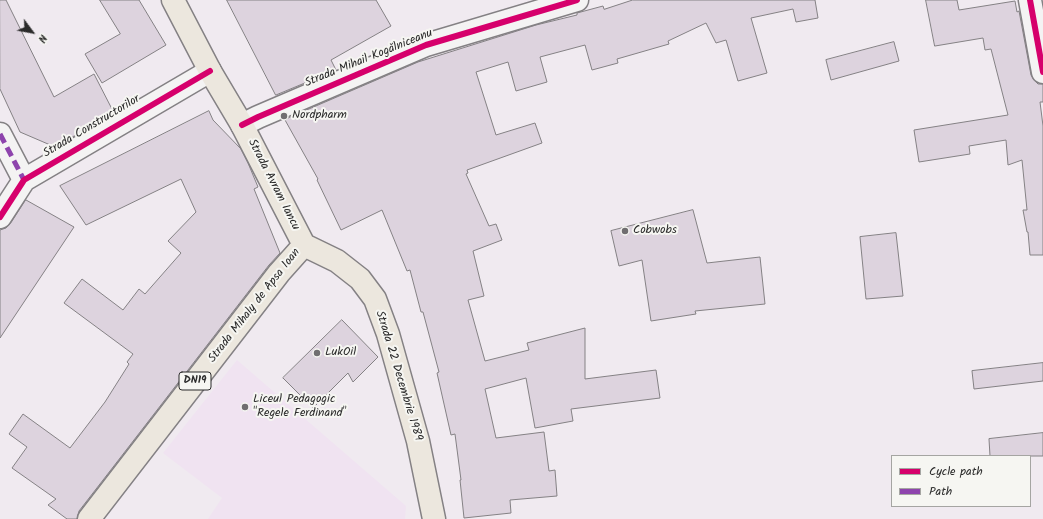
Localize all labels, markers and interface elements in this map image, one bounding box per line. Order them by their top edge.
north arrow [12,12,52,52]
street label: Strada Mihail Kogălniceanu [303,27,435,91]
text: N [33,31,52,46]
street label: Strada Constructorilor [41,92,143,162]
place label: Nordpharm [292,109,347,123]
marker: Nordpharm [279,111,289,121]
street label: Strada Avram Iancu [244,137,302,233]
place label: Cobwobs [633,224,677,238]
marker: Cobwobs [620,226,630,236]
street label: Strada Mihaly de Apsa Ioan [206,246,304,366]
street label: Strada 22 Decembrie 1989 [371,309,425,443]
place label: LukOil [325,346,356,360]
marker: LukOil [312,348,322,358]
road number: DN19 [179,372,211,390]
place label: Liceul Pedagogic "Regele Ferdinand" [253,393,347,421]
marker: Liceul Pedagogic "Regele Ferdinand" [240,402,250,412]
legend [891,455,1031,507]
text: Cycle path [929,462,983,481]
text: Path [929,482,952,501]

